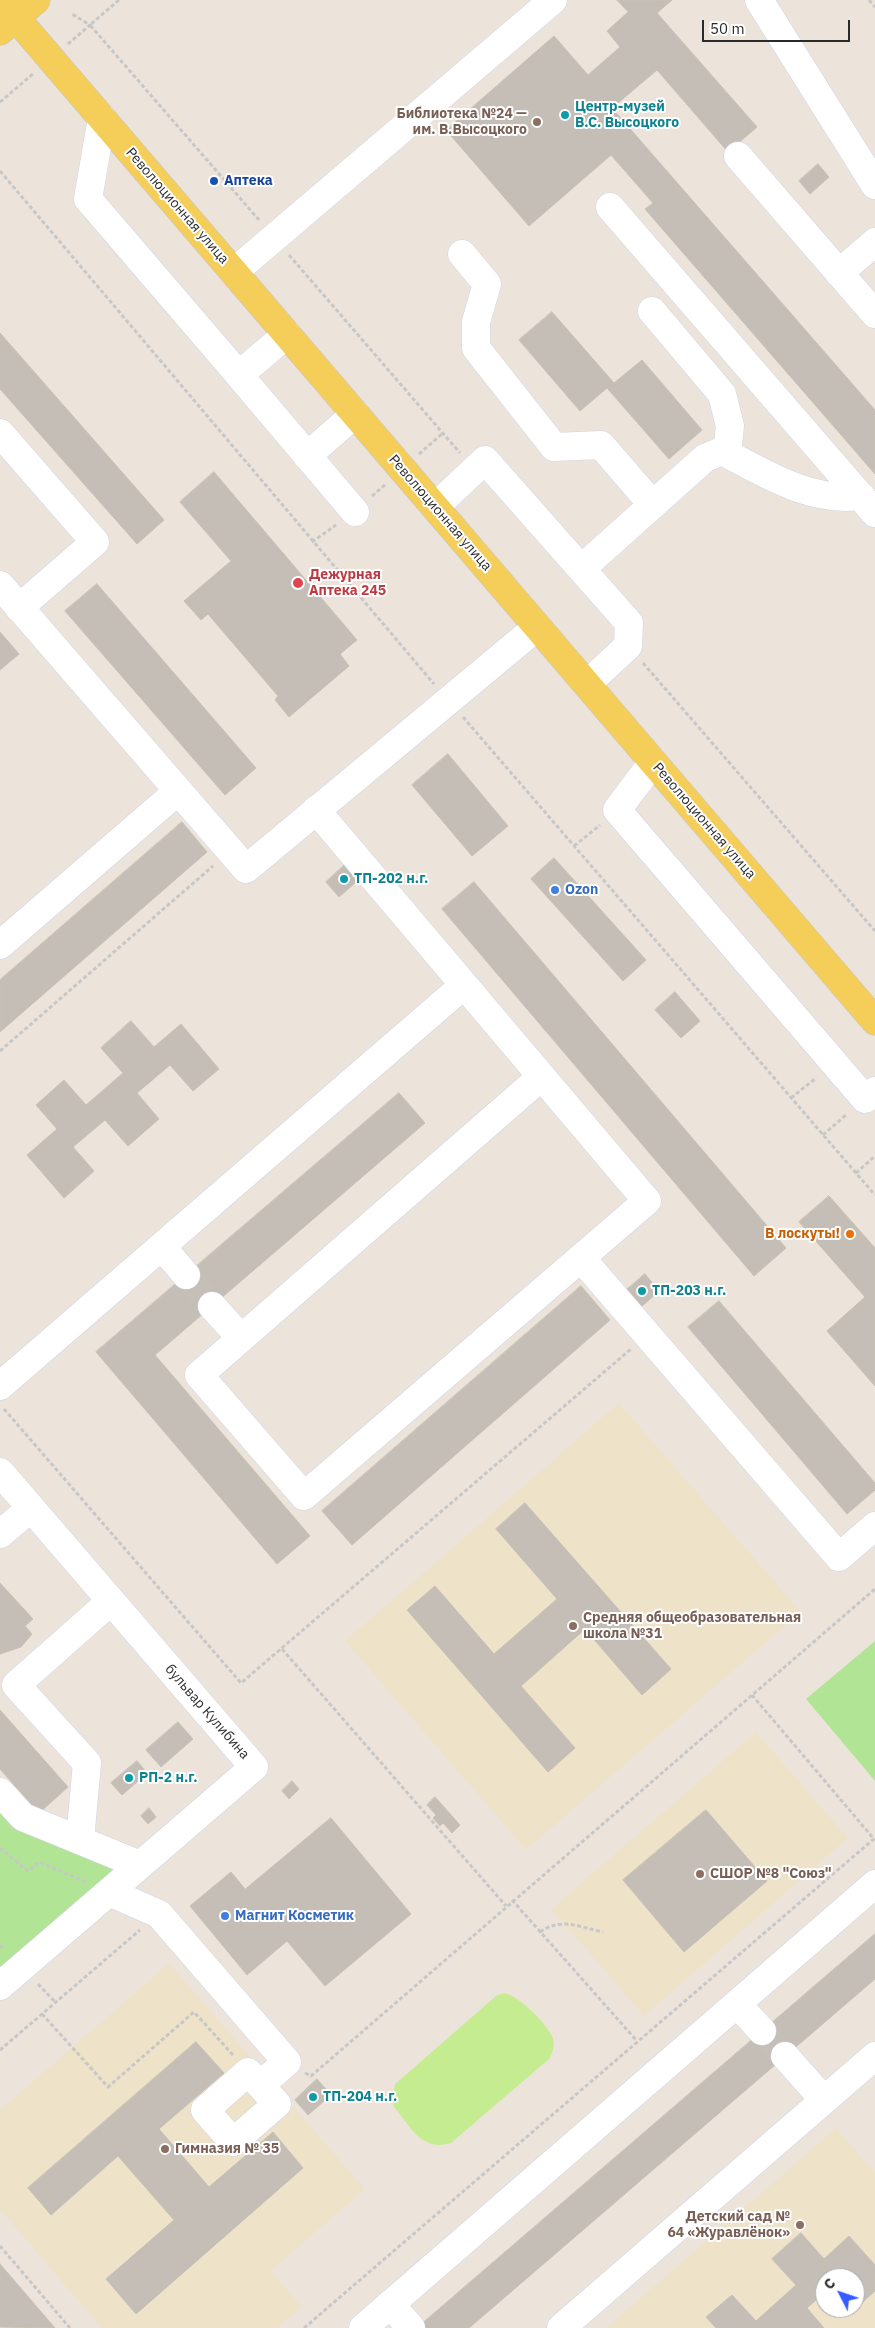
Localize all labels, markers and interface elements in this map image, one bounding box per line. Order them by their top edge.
scale bar [705,10,852,42]
text: 50 m [710,19,745,38]
place label: Центр-музей В.С. Высоцкого [575,99,679,132]
place label: Библиотека №24 — им. В.Высоцкого [397,106,527,138]
marker: Центр-музей В.С. Высоцкого [559,109,571,121]
marker: Библиотека №24 — им. В.Высоцкого [531,116,543,128]
street label: Революционная улица [122,145,232,267]
place label: Аптека [224,173,273,189]
marker: Аптека [208,175,220,187]
street label: Революционная улица [385,452,495,574]
place label: Дежурная Аптека 245 [309,567,386,600]
marker: Дежурная Аптека 245 [291,576,305,590]
street label: Революционная улица [649,760,759,882]
place label: ТП-202 н.г. [354,871,428,887]
marker: ТП-202 н.г. [338,873,350,885]
place label: Ozon [565,882,598,898]
marker: Ozon [549,884,561,896]
place label: В лоскуты! [765,1226,840,1242]
marker: В лоскуты! [844,1228,856,1240]
place label: ТП-203 н.г. [652,1283,726,1299]
marker: ТП-203 н.г. [636,1285,648,1297]
place label: Средняя общеобразовательная школа №31 [583,1610,801,1642]
marker: Средняя общеобразовательная школа №31 [567,1620,579,1632]
street label: бульвар Кулибина [161,1661,253,1763]
place label: РП-2 н.г. [139,1770,198,1786]
marker: РП-2 н.г. [123,1772,135,1784]
place label: СШОР №8 "Союз" [710,1866,832,1882]
marker: СШОР №8 "Союз" [694,1868,706,1880]
place label: Магнит Косметик [235,1908,354,1924]
marker: Магнит Косметик [219,1910,231,1922]
place label: ТП-204 н.г. [323,2089,397,2105]
marker: ТП-204 н.г. [307,2091,319,2103]
place label: Гимназия № 35 [175,2141,279,2157]
marker: Гимназия № 35 [159,2143,171,2155]
place label: Детский сад № 64 «Журавлёнок» [667,2209,790,2242]
marker: Детский сад № 64 «Журавлёнок» [794,2219,806,2231]
north arrow [815,2268,865,2318]
text: С [820,2274,839,2293]

